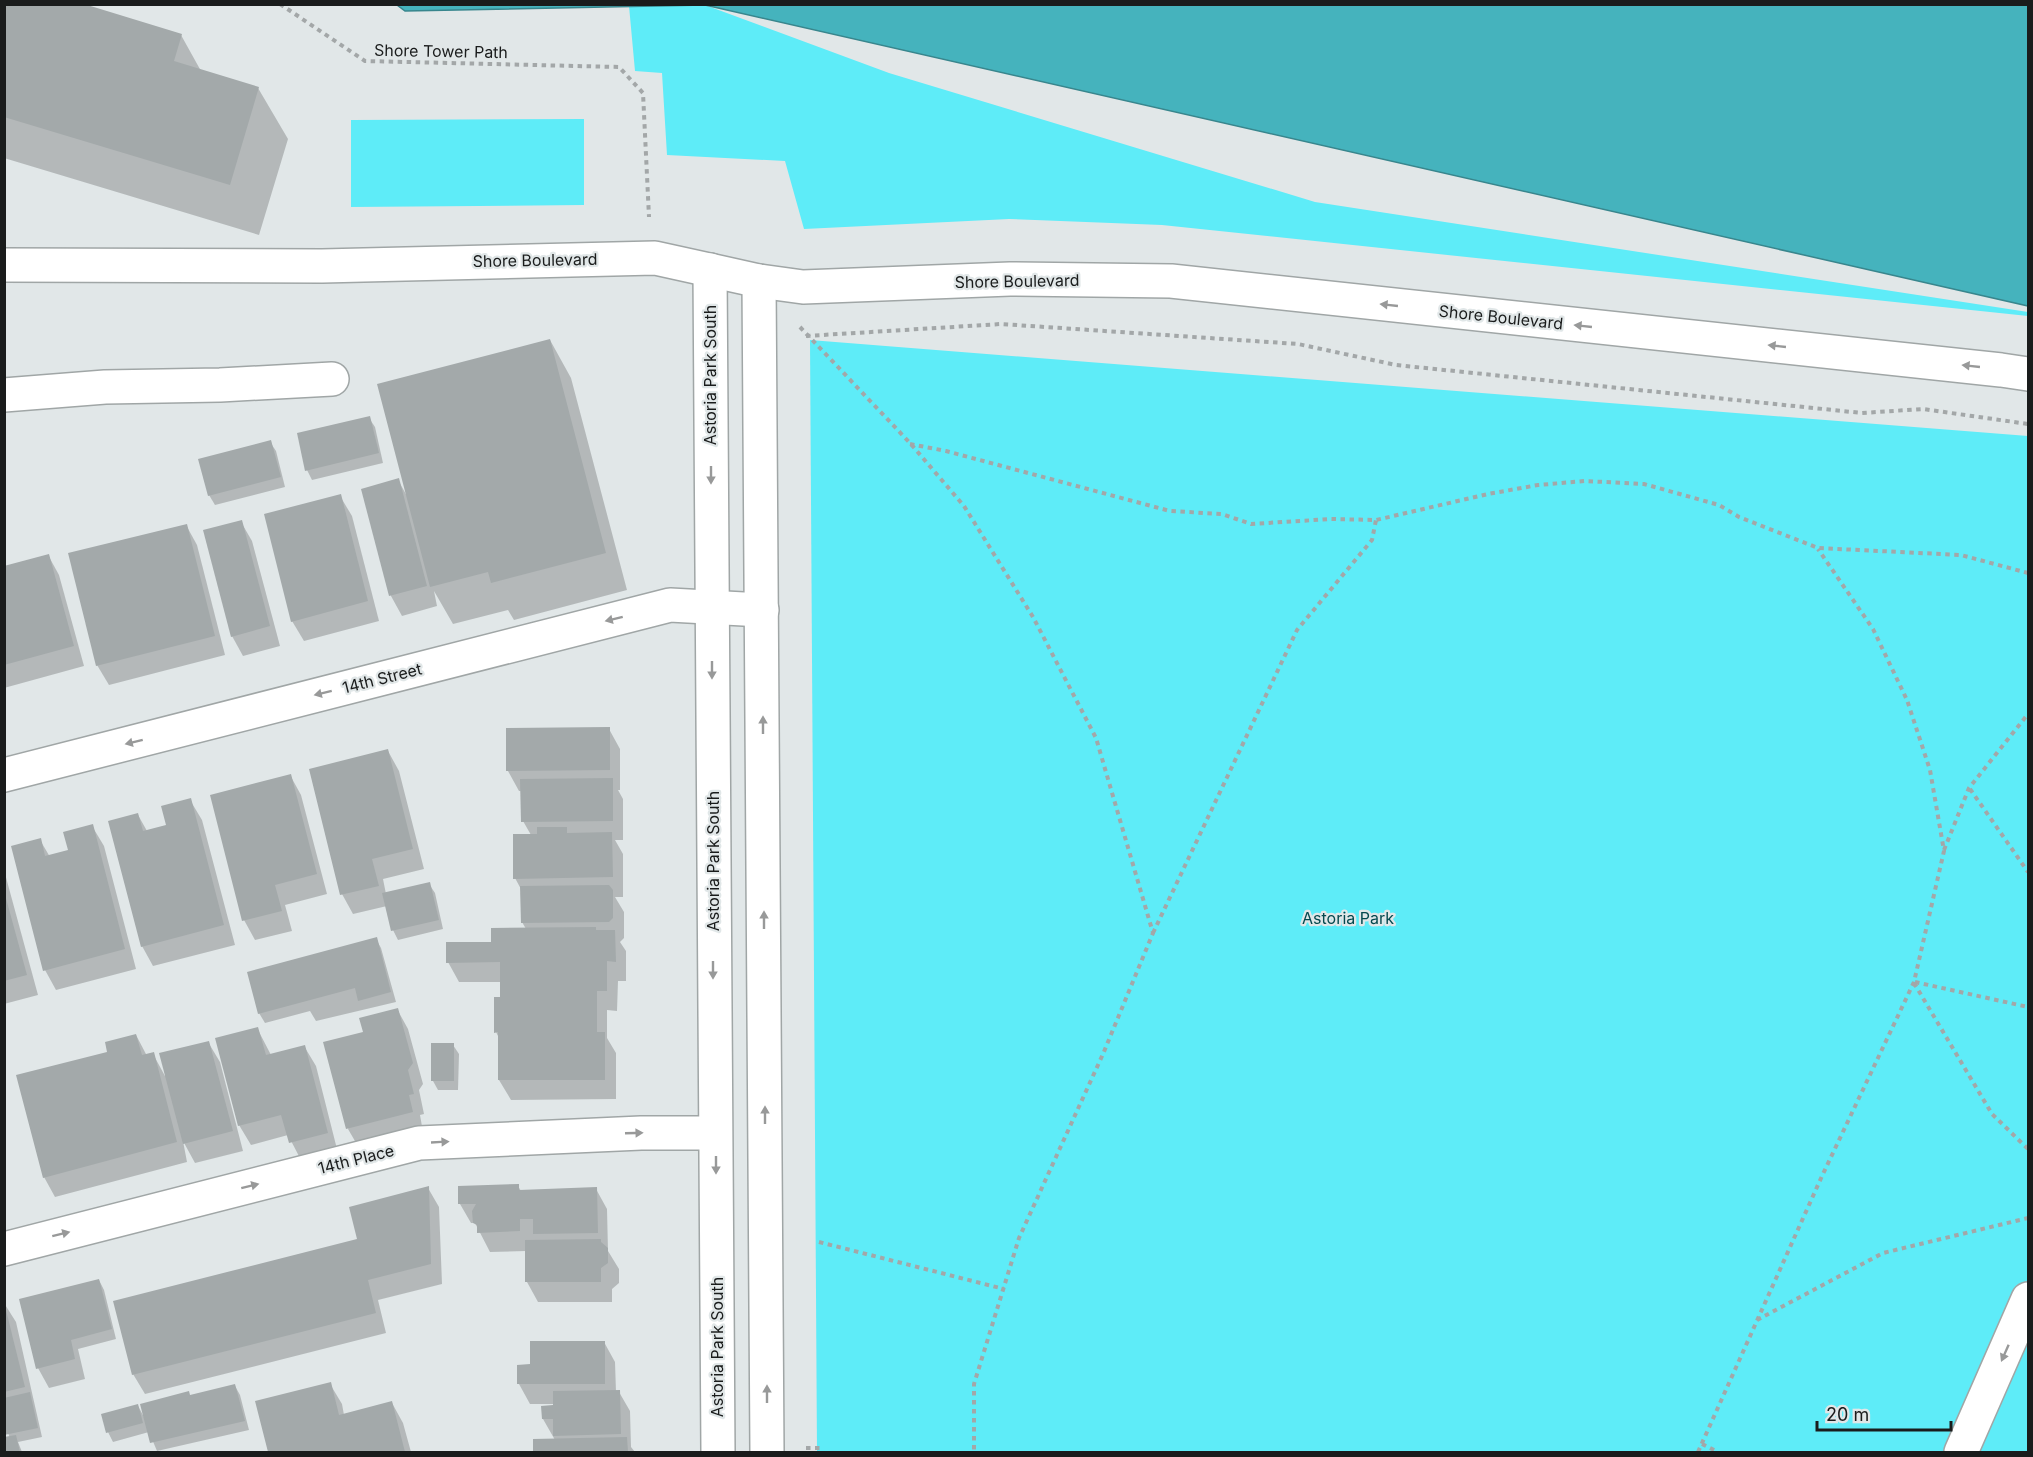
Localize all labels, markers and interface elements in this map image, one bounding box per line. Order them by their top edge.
street label: Shore Tower Path [374,40,508,62]
street label: Shore Boulevard [472,249,598,271]
street label: Shore Boulevard [954,270,1080,292]
one-way arrow [1379,300,1398,310]
street label: Shore Boulevard [1438,301,1564,333]
street label: Astoria Park South [700,305,720,445]
one-way arrow [1573,321,1592,331]
one-way arrow [1767,341,1786,351]
one-way arrow [1961,362,1980,371]
one-way arrow [706,466,716,485]
one-way arrow [605,615,623,624]
street label: 14th Street [340,658,424,698]
one-way arrow [707,661,717,680]
one-way arrow [314,689,332,699]
one-way arrow [758,716,768,735]
one-way arrow [125,737,143,747]
street label: Astoria Park South [703,791,723,931]
park label: Astoria Park [1302,908,1394,928]
one-way arrow [759,911,769,930]
one-way arrow [709,961,718,980]
one-way arrow [760,1106,770,1125]
one-way arrow [625,1129,644,1138]
one-way arrow [430,1137,449,1146]
street label: 14th Place [316,1140,396,1178]
one-way arrow [711,1156,721,1175]
one-way arrow [241,1181,259,1190]
one-way arrow [52,1229,70,1239]
street label: Astoria Park South [707,1277,727,1417]
one-way arrow [2000,1344,2010,1362]
one-way arrow [762,1385,772,1404]
scale bar [1817,1394,1950,1432]
text: 20 m [1826,1404,1869,1425]

